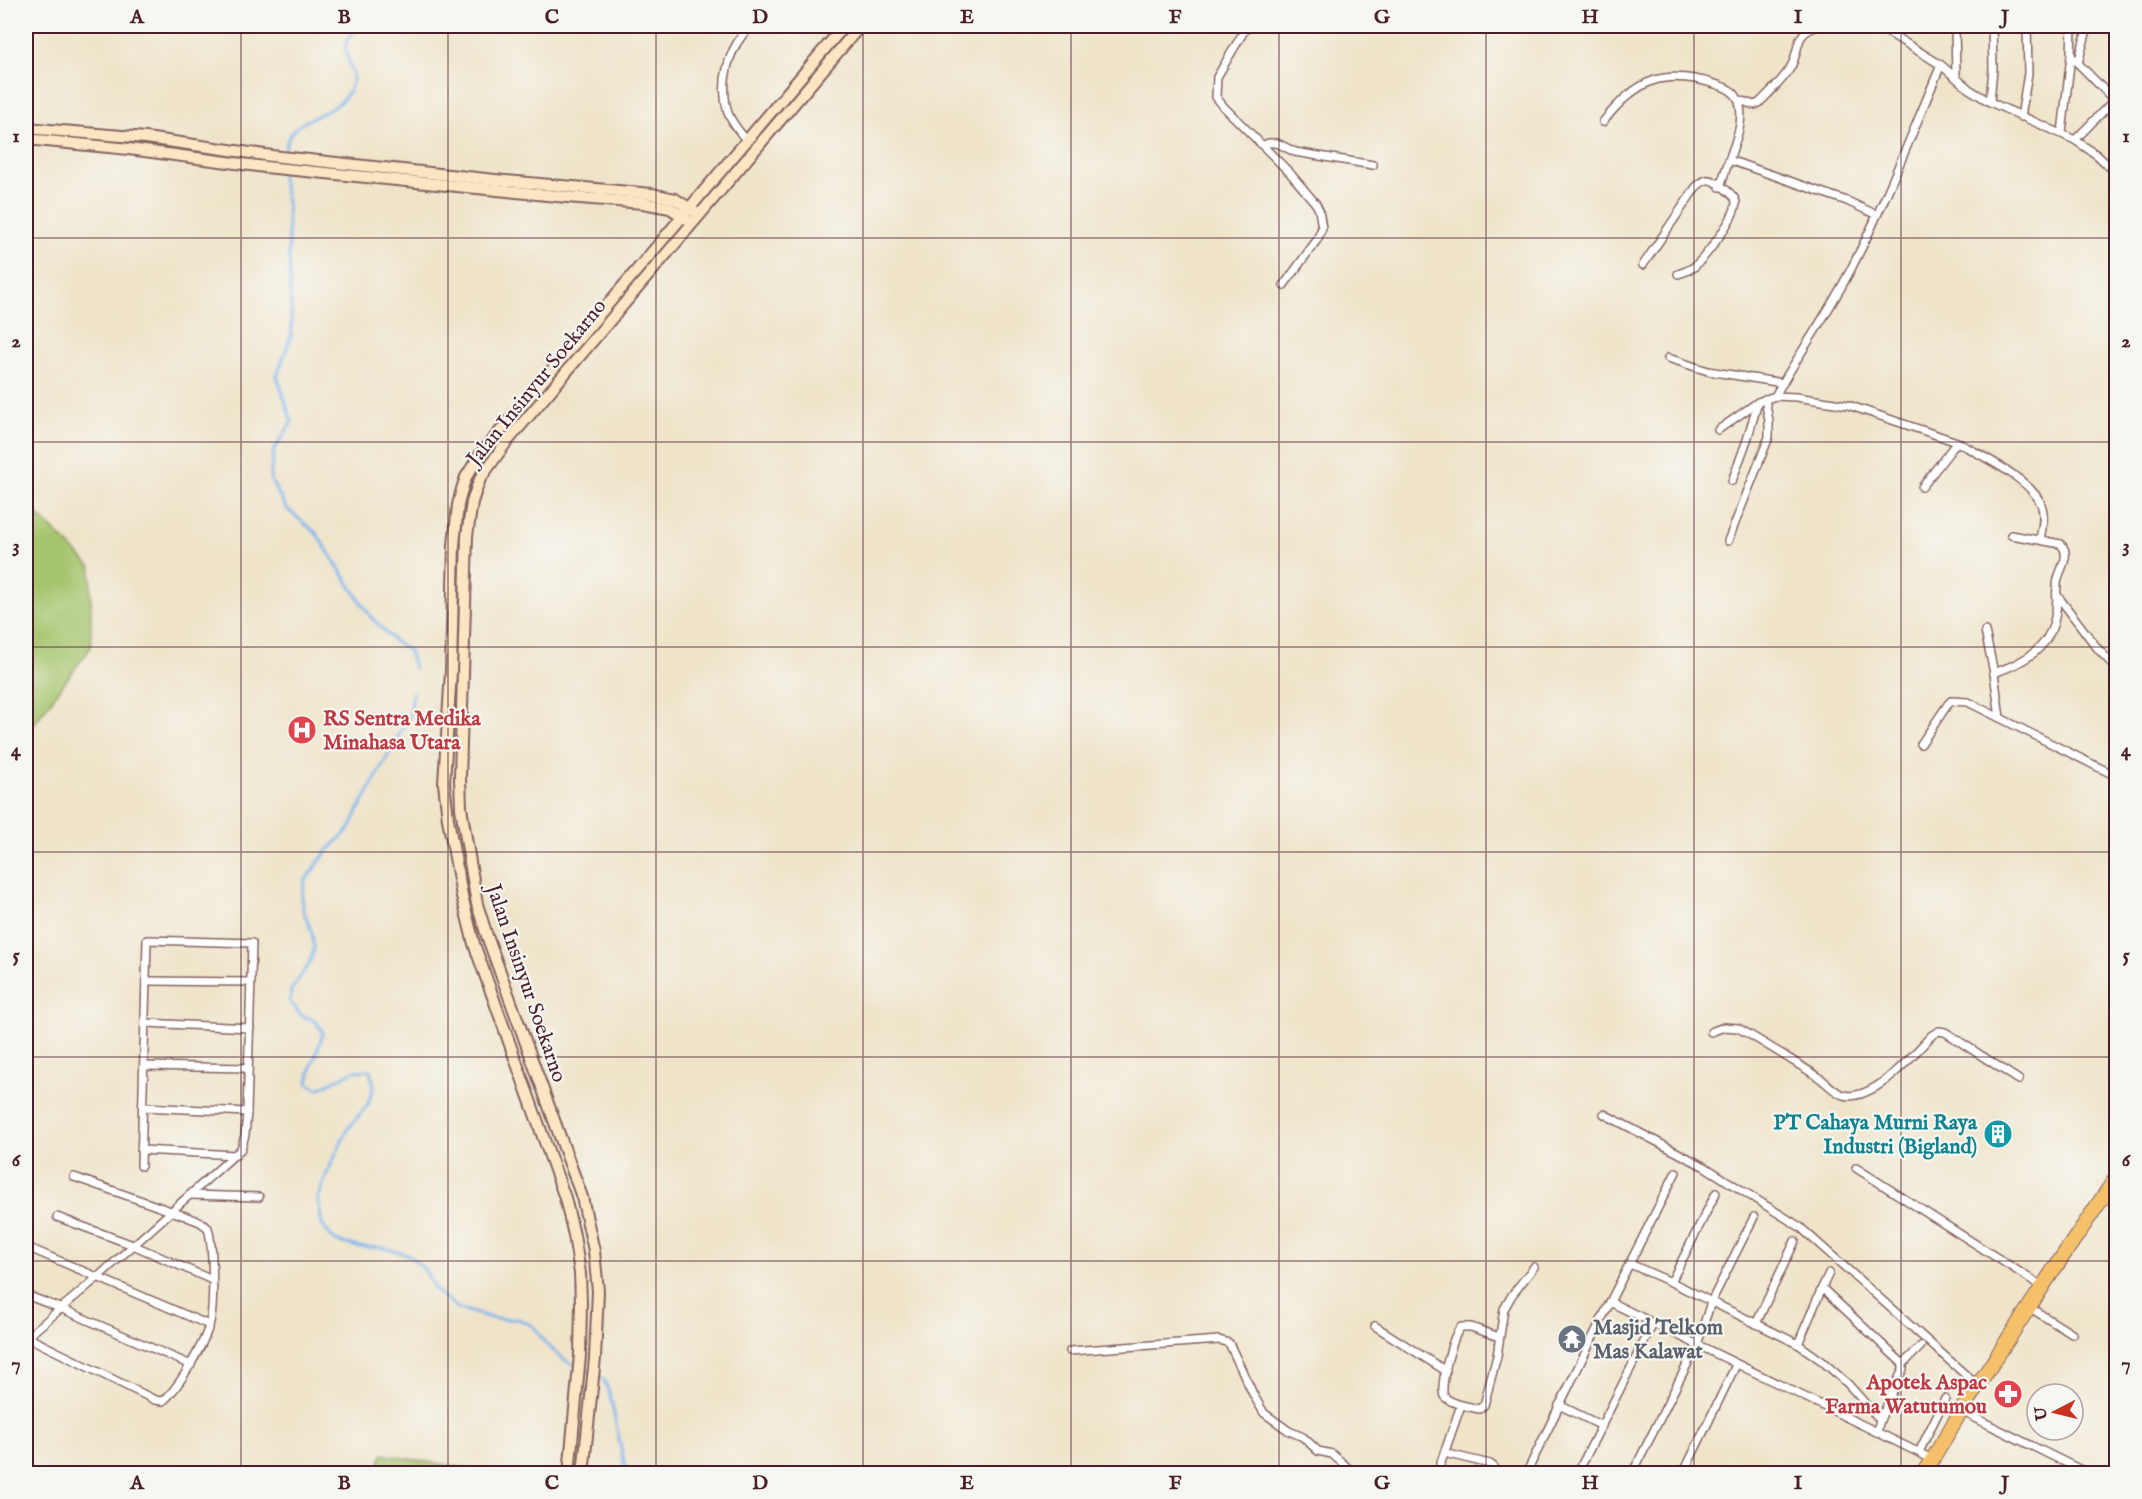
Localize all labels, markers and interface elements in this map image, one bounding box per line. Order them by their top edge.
text: A [129,5,145,30]
text: B [337,5,351,30]
text: C [545,5,559,30]
text: D [752,5,768,30]
text: E [960,5,974,30]
text: F [1169,5,1182,30]
text: G [1374,5,1391,30]
text: H [1581,5,1599,30]
text: I [1794,5,1803,30]
text: J [1998,5,2010,30]
text: 1 [12,124,20,149]
text: 1 [2122,124,2130,149]
street label: Jalan Insinyur Soekarno [460,294,613,474]
text: 2 [11,329,21,354]
text: 2 [2121,329,2131,354]
text: 3 [12,534,20,559]
text: 3 [2122,534,2130,559]
place label: RS Sentra Medika Minahasa Utara [323,706,482,757]
hospital icon: RS Sentra Medika Minahasa Utara [286,714,318,746]
text: 4 [11,738,22,763]
text: 4 [2121,738,2132,763]
street label: Jalan Insinyur Soekarno [478,879,572,1086]
text: 5 [12,943,20,968]
text: 5 [2122,943,2130,968]
place label: PT Cahaya Murni Raya Industri (Bigland) [1773,1110,1978,1161]
building icon: PT Cahaya Murni Raya Industri (Bigland) [1982,1118,2014,1150]
text: 6 [12,1148,22,1173]
text: 6 [2122,1148,2132,1173]
place label: Masjid Telkom Mas Kalawat [1593,1315,1724,1366]
temple icon: Masjid Telkom Mas Kalawat [1556,1323,1588,1355]
text: 7 [11,1352,21,1377]
text: 7 [2121,1352,2131,1377]
place label: Apotek Aspac Farma Watutumou [1825,1370,1987,1421]
pharmacy icon: Apotek Aspac Farma Watutumou [1992,1378,2024,1410]
north arrow [2025,1382,2085,1442]
text: U [2031,1405,2053,1423]
text: A [129,1471,145,1496]
text: B [337,1471,351,1496]
text: C [545,1471,559,1496]
text: D [752,1471,768,1496]
text: E [960,1471,974,1496]
text: F [1169,1471,1182,1496]
text: G [1374,1471,1391,1496]
text: H [1581,1471,1599,1496]
text: I [1794,1471,1803,1496]
text: J [1998,1471,2010,1496]

